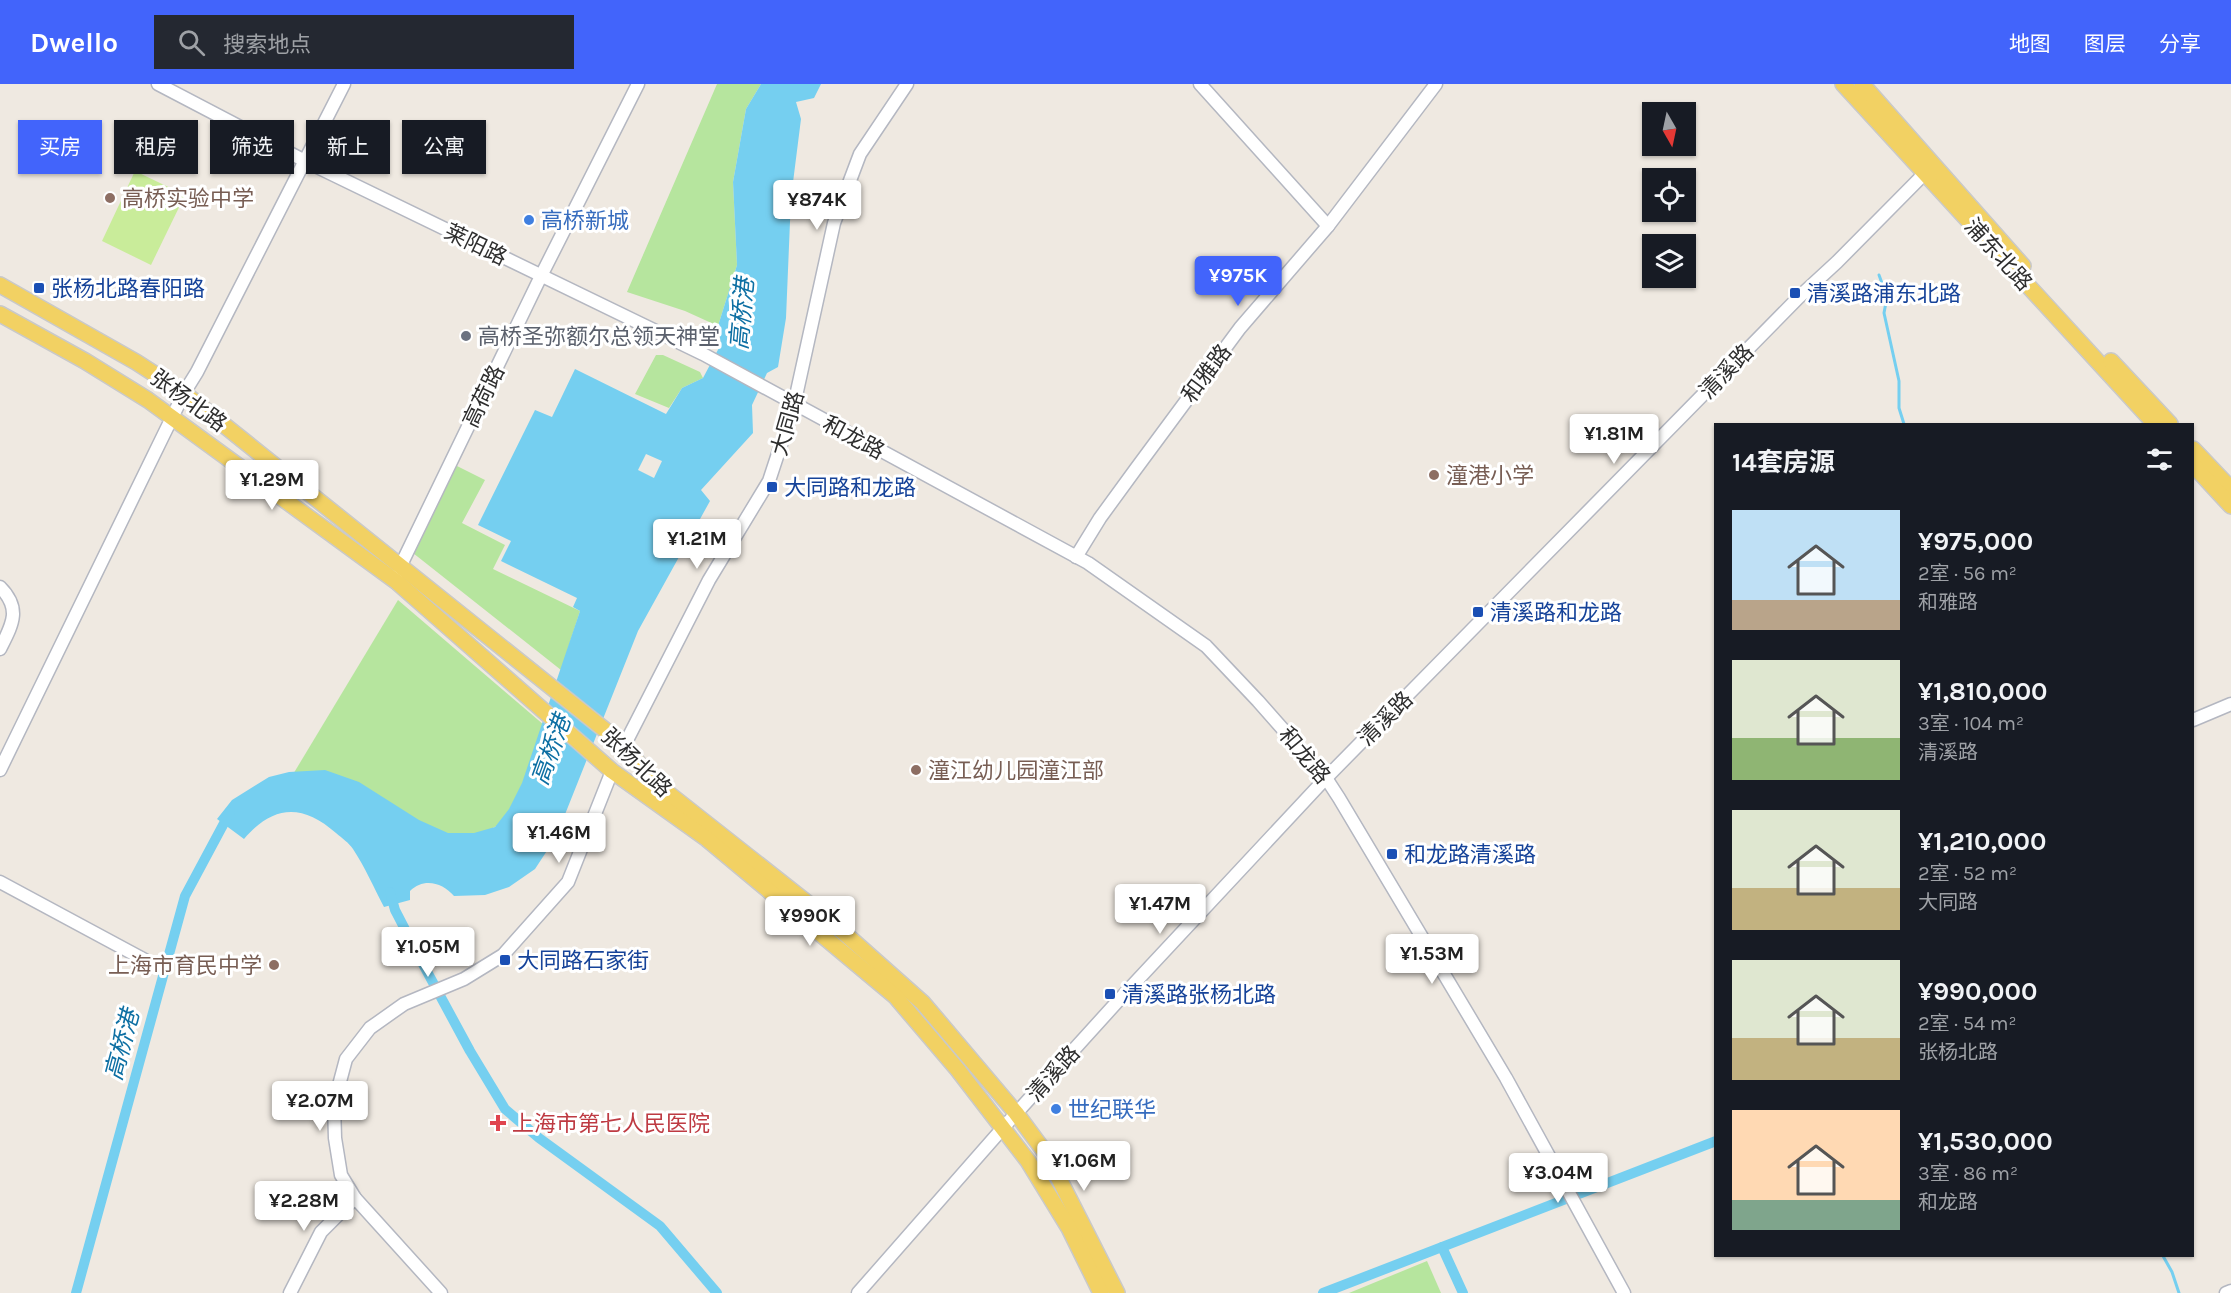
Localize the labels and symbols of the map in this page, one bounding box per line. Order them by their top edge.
north arrow [1642,102,1696,156]
pin: ¥874K [775,180,859,231]
place label: 高桥实验中学 [122,186,254,212]
marker: 高桥实验中学 [103,191,117,205]
place label: 高桥新城 [541,208,629,234]
marker: 高桥新城 [522,213,536,227]
street label: 浦东北路 [1959,213,2037,296]
street label: 莱阳路 [440,219,511,271]
pin: ¥975K [1196,256,1280,307]
water label: 高桥港 [725,274,759,351]
place label: 张杨北路春阳路 [51,276,205,302]
marker: 张杨北路春阳路 [32,281,46,295]
place label: 清溪路浦东北路 [1807,281,1961,307]
marker: 清溪路浦东北路 [1788,286,1802,300]
place label: 高桥圣弥额尔总领天神堂 [478,324,720,350]
marker: 高桥圣弥额尔总领天神堂 [459,329,473,343]
street label: 和雅路 [1177,339,1237,408]
street label: 清溪路 [1694,339,1759,404]
street label: 高荷路 [458,361,510,432]
street label: 张杨北路 [145,364,232,437]
street label: 大同路 [766,388,810,459]
street label: 和龙路 [818,411,889,465]
pin: ¥1.81M [1565,414,1663,465]
pin: ¥1.29M [223,460,321,511]
place label: 潼港小学 [1446,463,1534,489]
marker: 潼港小学 [1427,468,1441,482]
place label: 大同路和龙路 [784,475,916,501]
marker: 大同路和龙路 [765,480,779,494]
pin: ¥1.21M [648,519,746,570]
place label: 清溪路和龙路 [1490,600,1622,626]
marker: 清溪路和龙路 [1471,605,1485,619]
street label: 清溪路 [1353,686,1418,751]
water label: 高桥港 [526,709,577,789]
street label: 和龙路 [1273,722,1335,789]
street label: 张杨北路 [596,723,677,803]
place label: 潼江幼儿园潼江部 [928,758,1104,784]
marker: 潼江幼儿园潼江部 [909,763,923,777]
pin: ¥1.46M [510,813,608,864]
place label: 和龙路清溪路 [1404,842,1536,868]
marker: 和龙路清溪路 [1385,847,1399,861]
pin: ¥1.47M [1111,884,1209,935]
pin: ¥990K [768,896,852,947]
pin: ¥1.05M [379,927,477,978]
pin: ¥1.53M [1383,934,1481,985]
place label: 大同路石家街 [517,948,649,974]
place label: 上海市育民中学 [108,953,262,979]
marker: 大同路石家街 [498,953,512,967]
marker: 上海市育民中学 [267,958,281,972]
place label: 清溪路张杨北路 [1122,982,1276,1008]
marker: 清溪路张杨北路 [1103,987,1117,1001]
water label: 高桥港 [99,1004,146,1083]
street label: 清溪路 [1022,1040,1085,1107]
pin: ¥2.07M [271,1081,369,1132]
place label: 世纪联华 [1068,1097,1156,1123]
marker: 世纪联华 [1049,1102,1063,1116]
place label: 上海市第七人民医院 [512,1111,710,1137]
marker: 上海市第七人民医院 [489,1114,507,1132]
pin: ¥1.06M [1035,1141,1133,1192]
pin: ¥3.04M [1509,1153,1607,1204]
pin: ¥2.28M [255,1181,353,1232]

